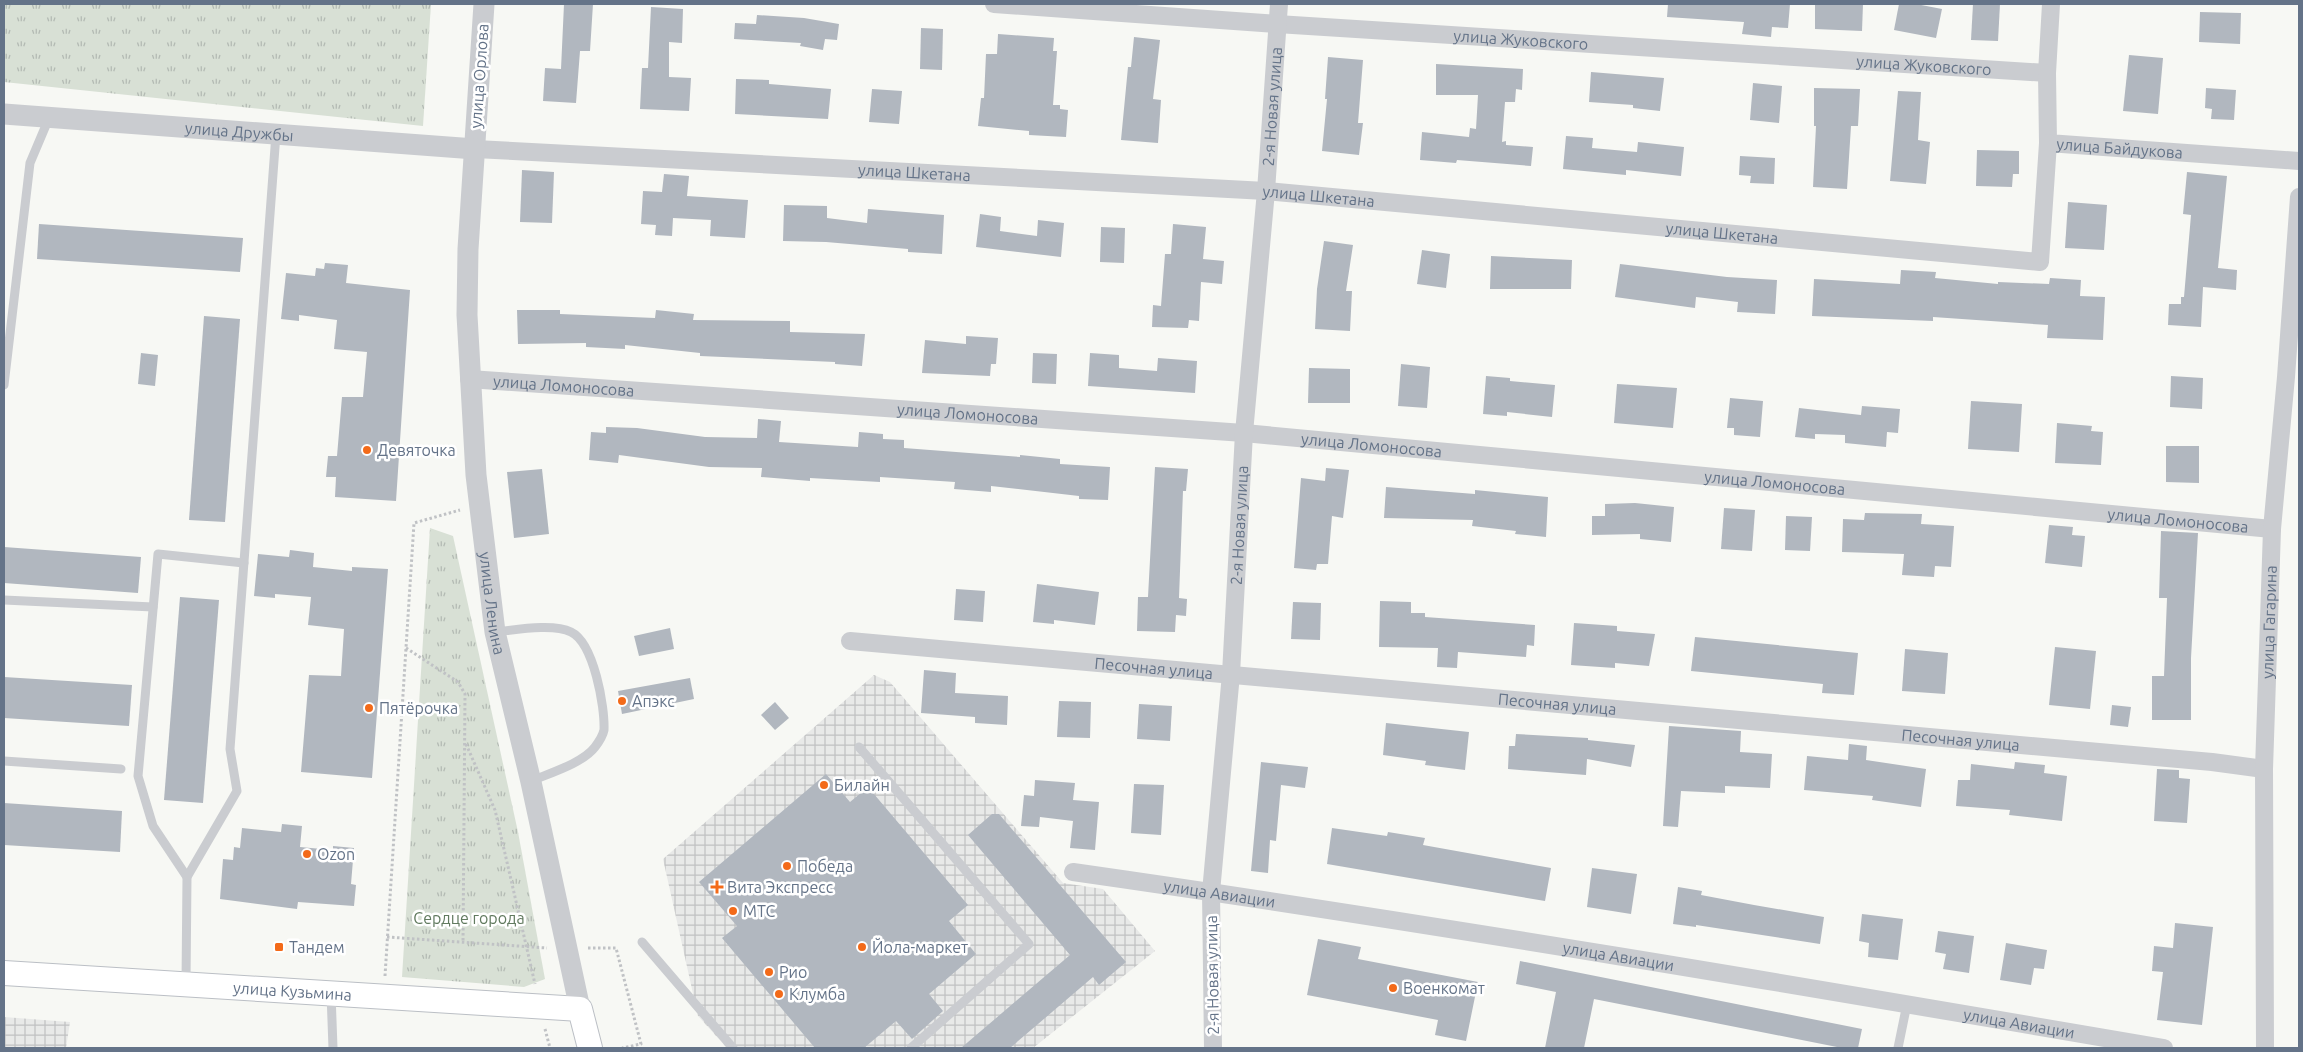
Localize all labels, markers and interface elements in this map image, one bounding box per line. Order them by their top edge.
street label: улица Орлова [466,23,492,129]
street label: улица Жуковского [1453,26,1589,53]
street label: 2-я Новая улица [1259,46,1285,167]
street label: улица Жуковского [1856,52,1992,78]
street label: улица Дружбы [184,118,294,145]
street label: улица Байдукова [2056,135,2184,162]
street label: улица Шкетана [858,160,971,184]
street label: улица Шкетана [1262,182,1376,210]
street label: улица Шкетана [1665,219,1779,247]
street label: улица Ломоносова [493,372,635,400]
street label: улица Ломоносова [897,400,1039,428]
street label: улица Ломоносова [1300,429,1443,460]
place label: Девяточка [377,441,456,459]
marker: Девяточка [361,444,373,456]
street label: 2-я Новая улица [1227,465,1251,585]
street label: улица Ломоносова [1703,467,1846,498]
street label: улица Ломоносова [2107,505,2249,536]
street label: улица Ленина [476,551,509,656]
street label: улица Гагарина [2258,565,2280,679]
street label: Песочная улица [1094,654,1214,682]
street label: Песочная улица [1497,690,1617,718]
place label: Апэкс [632,692,675,710]
marker: Апэкс [616,695,628,707]
place label: Пятёрочка [379,699,458,717]
marker: Пятёрочка [363,702,375,714]
street label: Песочная улица [1901,725,2021,754]
place label: Билайн [834,776,890,794]
marker: Билайн [818,779,830,791]
place label: Ozon [317,845,355,863]
marker: Ozon [301,848,313,860]
place label: Победа [797,857,853,875]
marker: Победа [781,860,793,872]
street label: улица Авиации [1162,876,1277,911]
place label: Вита Экспресс [727,878,834,896]
marker: Вита Экспресс [711,881,723,893]
place label: МТС [743,902,776,920]
marker: МТС [727,905,739,917]
park label: Сердце города [413,909,525,927]
street label: 2-я Новая улица [1202,915,1222,1035]
place label: Йола-маркет [872,937,968,956]
place label: Тандем [289,938,345,956]
street label: улица Авиации [1561,938,1676,974]
marker: Тандем [273,941,285,953]
marker: Йола-маркет [856,941,868,953]
place label: Рио [779,963,807,981]
marker: Рио [763,966,775,978]
street label: улица Кузьмина [232,978,352,1004]
place label: Военкомат [1403,979,1485,997]
marker: Военкомат [1387,982,1399,994]
place label: Клумба [789,985,845,1003]
marker: Клумба [773,988,785,1000]
street label: улица Авиации [1962,1005,2076,1042]

